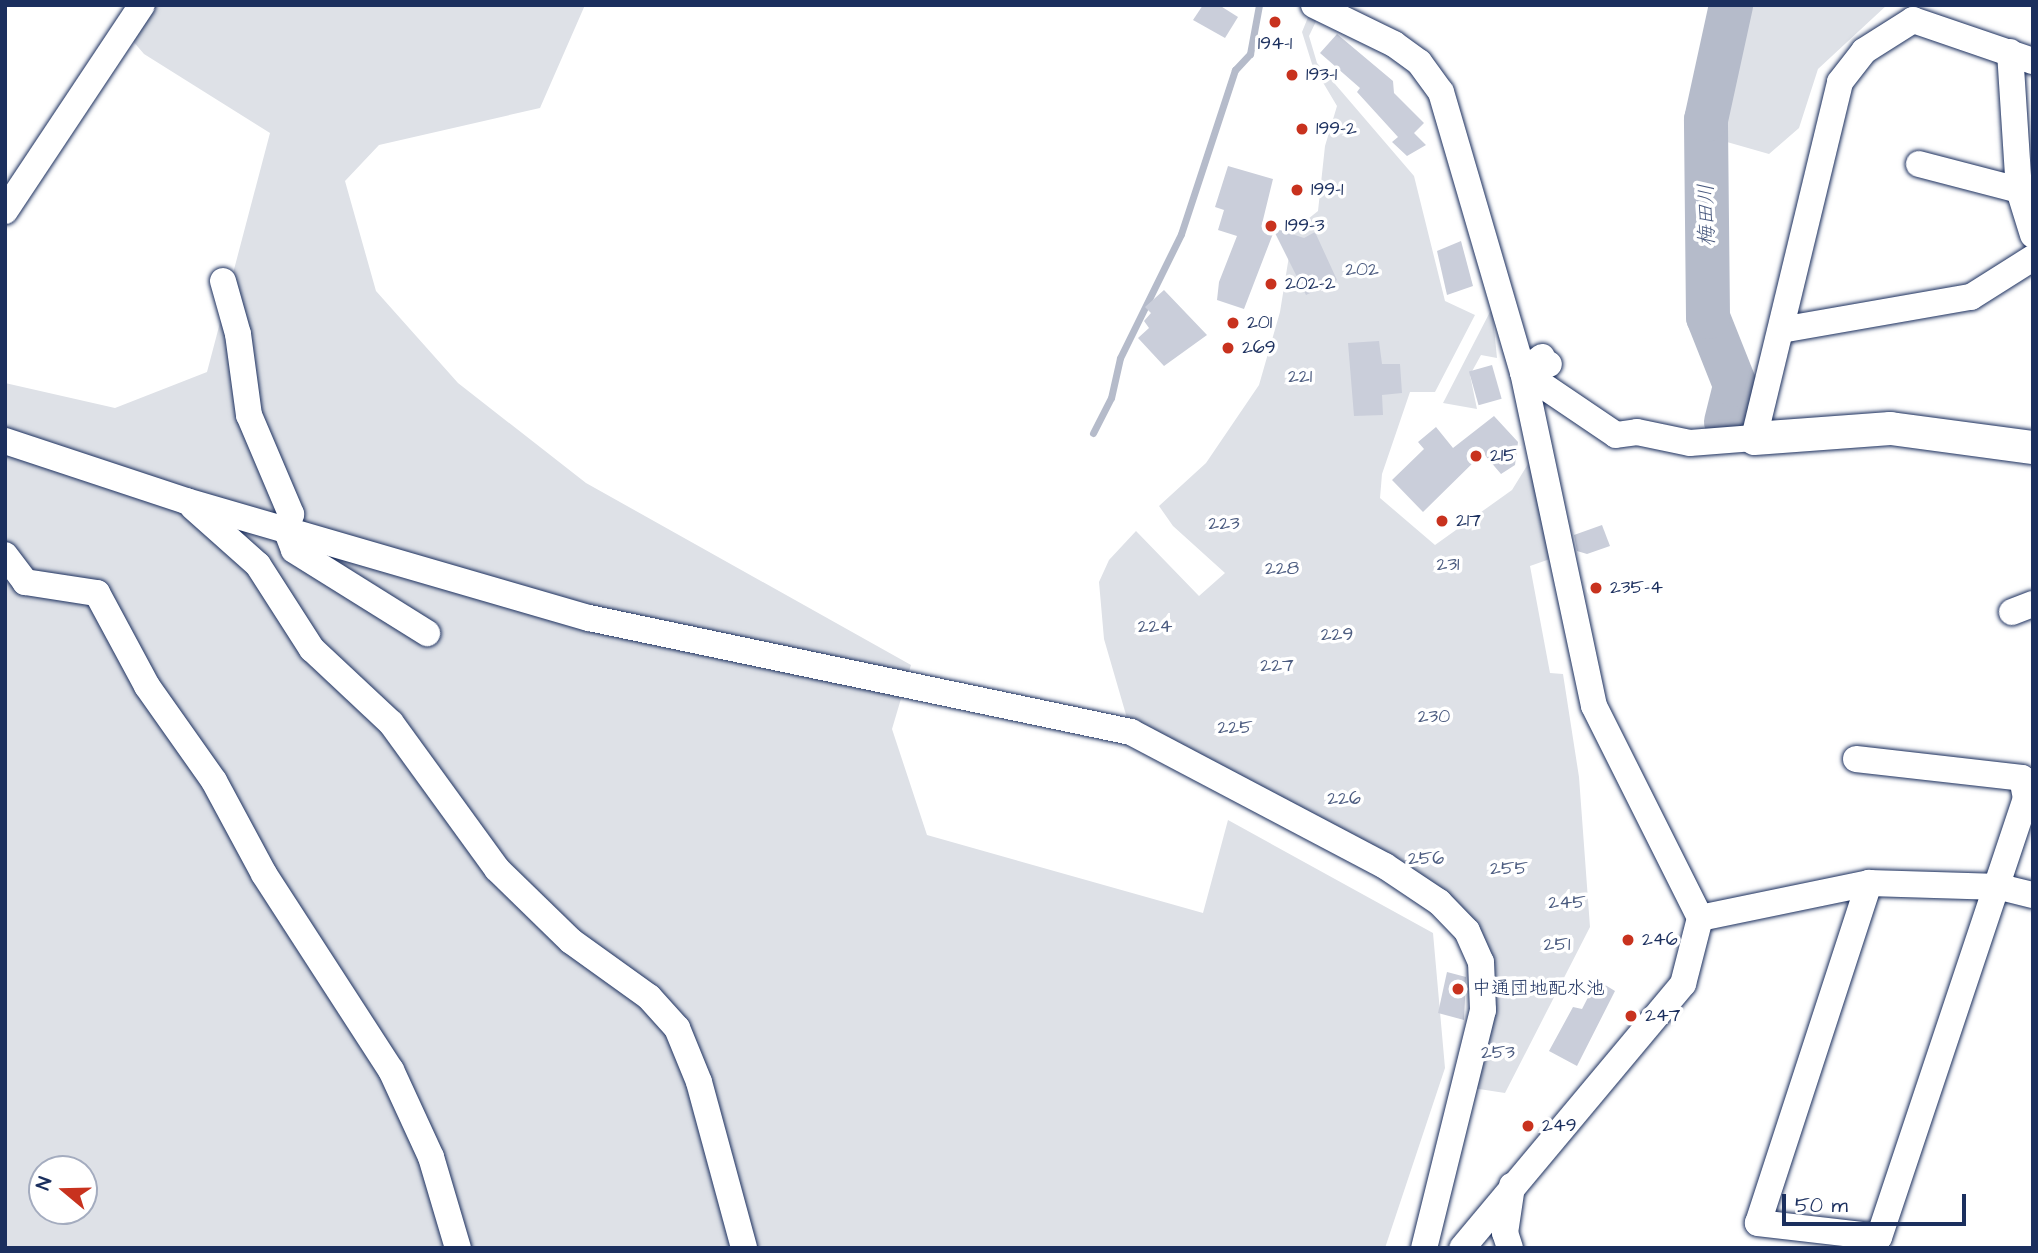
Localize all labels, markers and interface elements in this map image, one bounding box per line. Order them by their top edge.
marker: 194-1 [1267,14,1283,30]
place label: 194-1 [1258,33,1292,55]
place label: 193-1 [1306,64,1337,86]
marker: 193-1 [1284,67,1300,83]
place label: 199-2 [1316,118,1357,140]
marker: 199-2 [1294,121,1310,137]
place label: 199-1 [1311,179,1343,201]
marker: 199-1 [1289,182,1305,198]
water label: 梅田川 [1694,183,1720,247]
place label: 199-3 [1285,215,1325,237]
marker: 199-3 [1263,218,1279,234]
park label: 202 [1345,259,1379,281]
place label: 202-2 [1285,273,1336,295]
marker: 202-2 [1263,276,1279,292]
place label: 201 [1247,312,1272,334]
marker: 201 [1225,315,1241,331]
place label: 269 [1242,337,1276,359]
marker: 269 [1220,340,1236,356]
park label: 221 [1288,366,1312,388]
place label: 215 [1490,445,1517,467]
marker: 215 [1468,448,1484,464]
place label: 217 [1456,510,1481,532]
park label: 223 [1208,513,1240,535]
marker: 217 [1434,513,1450,529]
park label: 231 [1437,554,1459,576]
park label: 228 [1265,558,1299,580]
place label: 235-4 [1610,577,1663,599]
marker: 235-4 [1588,580,1604,596]
park label: 224 [1138,616,1172,638]
park label: 229 [1321,624,1353,646]
park label: 227 [1260,655,1294,677]
park label: 230 [1418,706,1450,728]
park label: 225 [1217,717,1253,739]
park label: 226 [1327,788,1361,810]
park label: 256 [1408,848,1444,870]
park label: 255 [1490,858,1528,880]
park label: 245 [1548,892,1586,914]
place label: 246 [1642,929,1678,951]
marker: 246 [1620,932,1636,948]
park label: 251 [1544,934,1570,956]
place label: 中通団地配水池 [1472,978,1605,1000]
marker: 中通団地配水池 [1450,981,1466,997]
place label: 247 [1645,1005,1680,1027]
marker: 247 [1623,1008,1639,1024]
park label: 253 [1481,1042,1515,1064]
place label: 249 [1542,1115,1577,1137]
marker: 249 [1520,1118,1536,1134]
north arrow [28,1155,98,1225]
text: N [30,1174,59,1194]
scale bar [1786,1180,1970,1224]
text: 50 m [1795,1191,1848,1220]

